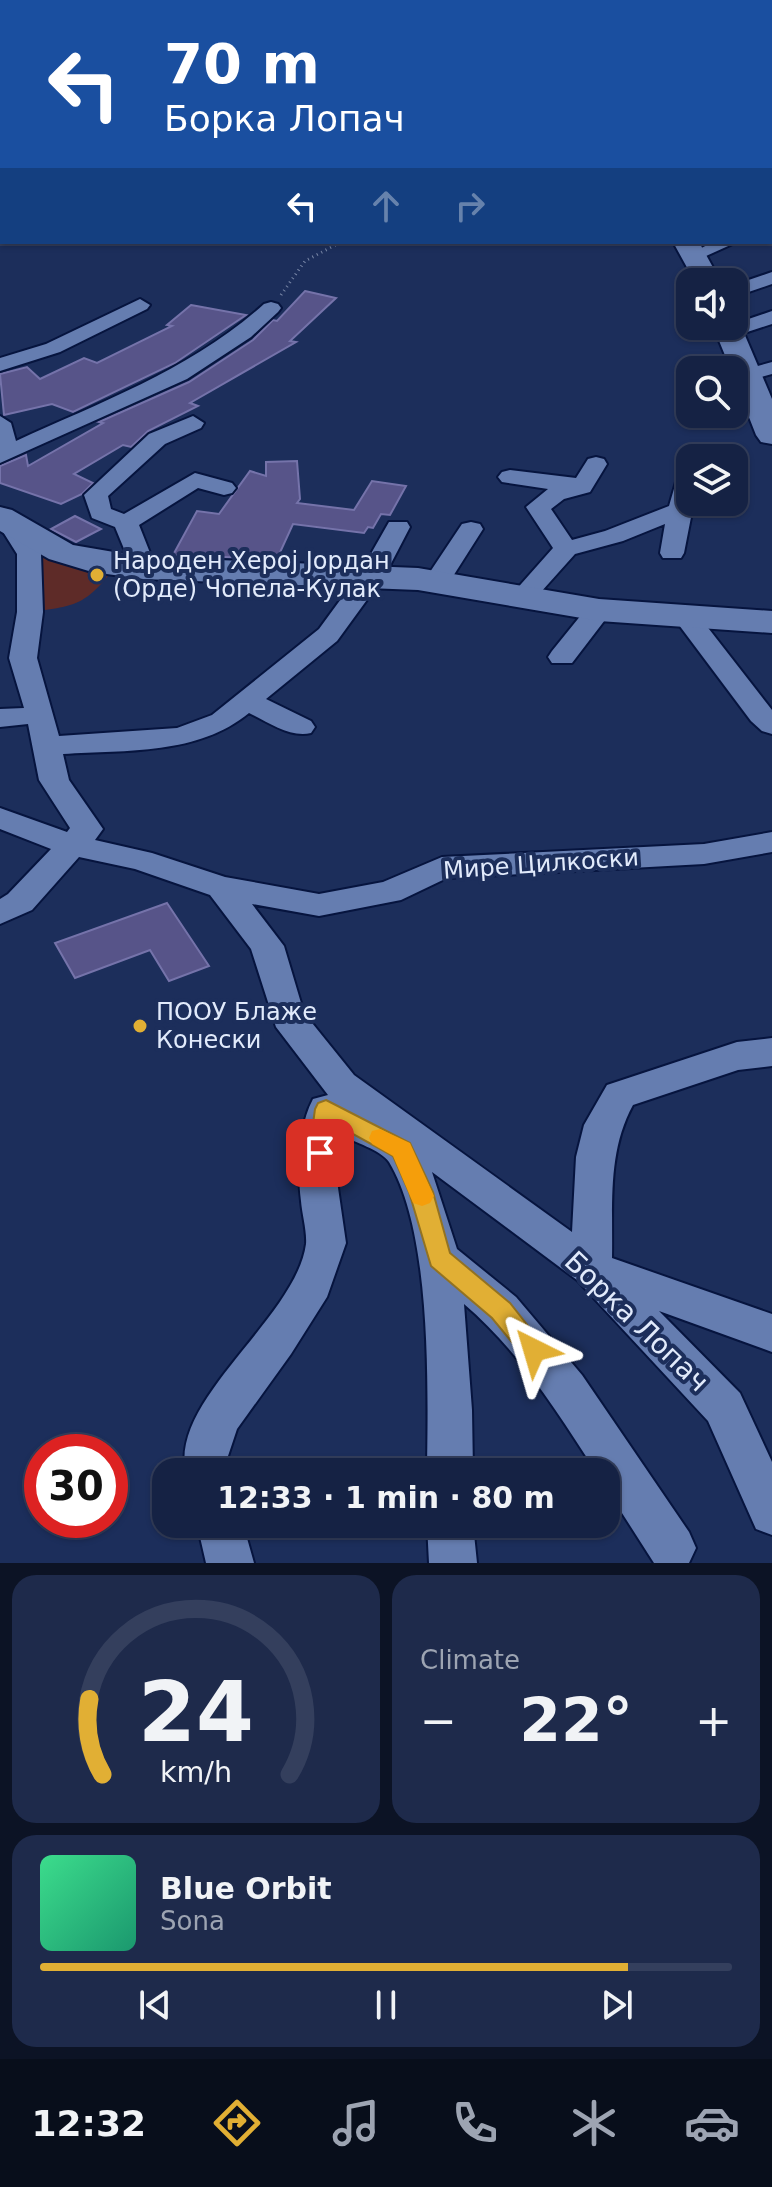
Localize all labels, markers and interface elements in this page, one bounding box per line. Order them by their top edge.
text: 70 m [164,31,320,96]
icon: left [32,32,136,136]
text: Борка Лопач [164,98,405,139]
icon: left [280,184,324,228]
icon: ahead [364,184,408,228]
icon: right [448,184,492,228]
map controls [676,268,748,516]
button: sound [676,268,748,340]
button: search [676,356,748,428]
button: layers [676,444,748,516]
place label: Народен Херој Јордан (Орде) Чопела-Кулак [113,547,390,603]
marker: Народен Херој Јордан (Орде) Чопела-Кулак [88,566,106,584]
street label: Мире Цилкоски [442,843,640,885]
place label: ПООУ Блаже Конески [156,998,317,1054]
marker: ПООУ Блаже Конески [131,1017,149,1035]
pin [286,1119,354,1187]
icon: arrive [298,1131,342,1175]
street label: Борка Лопач [558,1244,715,1398]
position arrow [492,1308,576,1392]
speed limit sign: 30 [24,1434,128,1538]
text: 12:33 · 1 min · 80 m [217,1480,555,1515]
text: Climate [420,1645,520,1675]
text: 24 [138,1664,254,1761]
text: 22° [519,1685,633,1755]
text: − [420,1695,457,1746]
text: + [695,1695,732,1746]
text: km/h [160,1755,232,1789]
text: Blue Orbit [160,1871,332,1906]
text: Sona [160,1906,225,1936]
icon: previous [133,1983,177,2027]
icon: pause [364,1983,408,2027]
icon: next [595,1983,639,2027]
icon: directions [209,2095,265,2151]
icon: music [328,2095,384,2151]
icon: phone [447,2095,503,2151]
icon: climate [566,2095,622,2151]
icon: car [684,2095,740,2151]
text: 12:32 [31,2103,146,2144]

